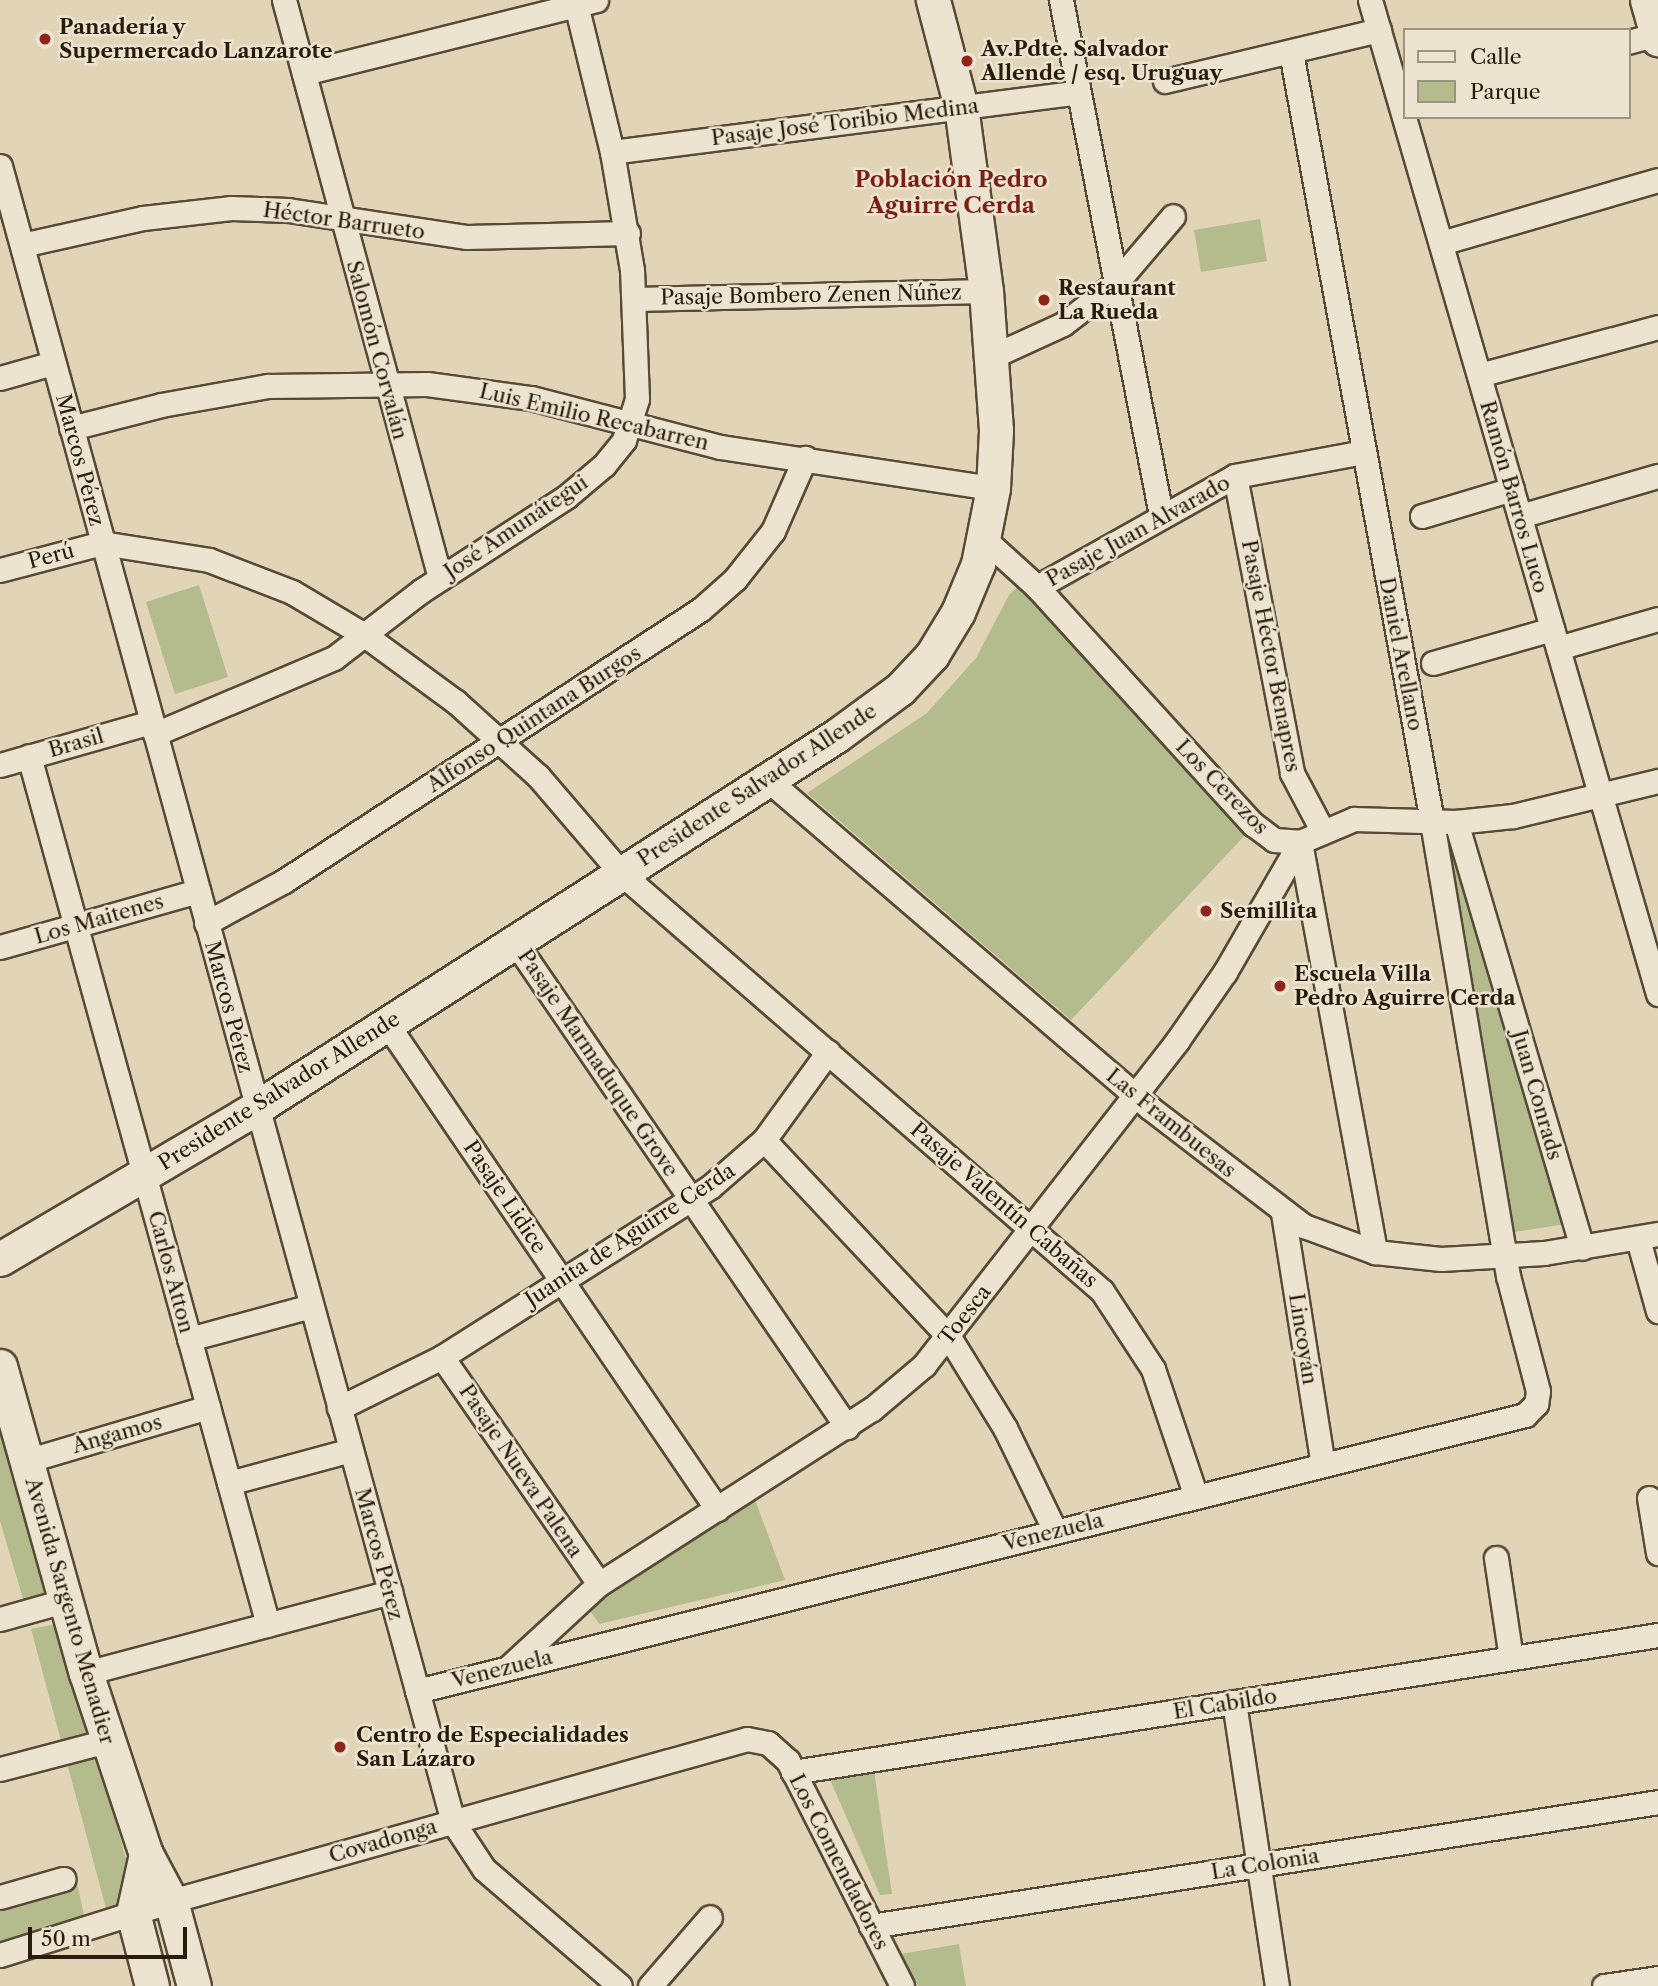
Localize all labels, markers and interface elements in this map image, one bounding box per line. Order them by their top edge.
place label: Panadería y Supermercado Lanzarote [59,14,333,64]
legend [1402,28,1630,119]
marker: Panadería y Supermercado Lanzarote [37,31,53,47]
place label: Av.Pdte. Salvador Allende / esq. Uruguay [981,36,1222,86]
text: Calle [1470,44,1522,69]
marker: Av.Pdte. Salvador Allende / esq. Uruguay [959,53,975,69]
text: Parque [1470,79,1541,104]
street label: Pasaje José Toribio Medina [709,93,981,151]
district label: Población Pedro Aguirre Cerda [854,165,1048,219]
street label: Héctor Barrueto [261,197,427,245]
street label: Salomón Corvalán [341,258,413,442]
place label: Restaurant La Rueda [1058,275,1176,325]
street label: Pasaje Bombero Zenen Núñez [660,280,962,310]
marker: Restaurant La Rueda [1036,292,1052,308]
street label: Luis Emilio Recabarren [477,378,711,456]
street label: Marcos Pérez [50,391,110,529]
street label: Ramón Barros Luco [1474,398,1554,596]
street label: José Amunátegui [439,469,593,585]
street label: Pasaje Juan Alvarado [1041,470,1235,592]
street label: Perú [25,538,77,574]
street label: Pasaje Héctor Benapres [1236,538,1306,774]
street label: Daniel Arellano [1374,575,1428,733]
street label: Alfonso Quintana Burgos [422,640,646,798]
street label: Presidente Salvador Allende [632,698,882,872]
street label: Brasil [46,723,106,763]
street label: Los Cerezos [1170,734,1274,840]
street label: Los Maitenes [32,889,166,949]
place label: Semillita [1220,898,1317,924]
marker: Semillita [1198,903,1214,919]
street label: Marcos Pérez [199,938,259,1076]
street label: Pasaje Marmaduque Grove [512,945,684,1181]
place label: Escuela Villa Pedro Aguirre Cerda [1294,961,1517,1011]
marker: Escuela Villa Pedro Aguirre Cerda [1272,978,1288,994]
street label: Presidente Salvador Allende [153,1006,405,1176]
street label: Juan Conrads [1506,1027,1568,1163]
street label: Las Frambuesas [1101,1063,1241,1183]
street label: Pasaje Valentín Cabañas [905,1117,1103,1293]
street label: Pasaje Lidice [458,1136,552,1258]
street label: Juanita de Aguirre Cerda [520,1157,740,1313]
street label: Carlos Atton [143,1208,199,1336]
street label: Toesca [934,1280,996,1350]
street label: Lincoyán [1283,1292,1323,1386]
street label: Pasaje Nueva Palena [454,1380,588,1562]
street label: Angamos [69,1409,165,1459]
street label: Avenida Sargento Menadier [20,1475,120,1747]
street label: Marcos Pérez [349,1485,409,1623]
street label: Venezuela [1000,1507,1106,1557]
street label: Venezuela [449,1644,555,1694]
street label: El Cabildo [1171,1683,1279,1725]
place label: Centro de Especialidades San Lázaro [356,1722,629,1772]
marker: Centro de Especialidades San Lázaro [330,1737,350,1757]
street label: Los Comendadores [784,1770,894,1954]
street label: Covadonga [326,1814,440,1868]
street label: La Colonia [1209,1843,1321,1885]
scale bar [32,1912,191,1956]
text: 50 m [41,1926,91,1951]

